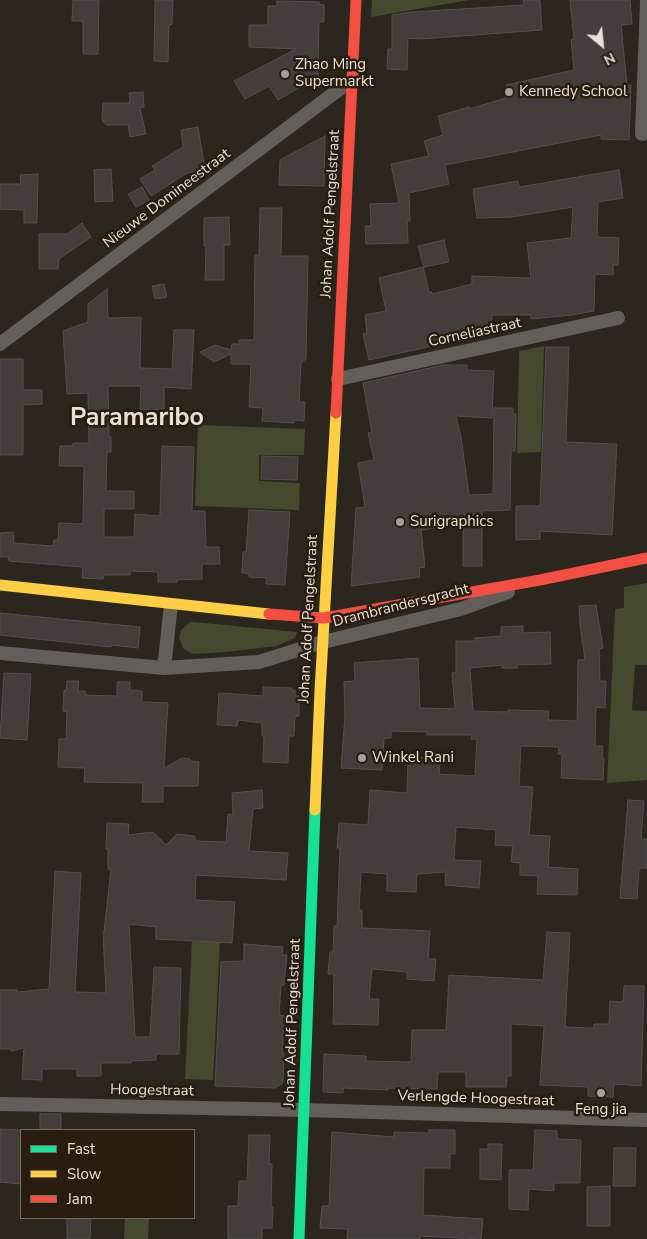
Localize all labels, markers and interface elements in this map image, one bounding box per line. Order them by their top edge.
north arrow [577,20,627,70]
text: N [600,48,618,70]
place label: Zhao Ming Supermarkt [295,56,373,91]
marker: Zhao Ming Supermarkt [279,68,291,80]
place label: Kennedy School [519,83,627,101]
marker: Kennedy School [503,86,515,98]
street label: Johan Adolf Pengelstraat [318,129,344,299]
street label: Nieuwe Domineestraat [100,145,234,253]
street label: Corneliastraat [427,314,523,352]
district label: Paramaribo [70,404,204,434]
place label: Surigraphics [410,513,493,531]
marker: Surigraphics [394,516,406,528]
street label: Johan Adolf Pengelstraat [296,534,322,704]
street label: Drambrandersgracht [331,580,471,632]
place label: Winkel Rani [372,749,454,767]
marker: Winkel Rani [356,752,368,764]
street label: Johan Adolf Pengelstraat [281,938,305,1108]
street label: Hoogestraat [110,1081,194,1101]
street label: Verlengde Hoogestraat [397,1087,555,1111]
marker: Feng jia [595,1087,607,1099]
place label: Feng jia [575,1101,627,1119]
legend [20,1129,195,1219]
text: Fast [67,1139,95,1159]
text: Slow [67,1164,101,1184]
text: Jam [67,1189,93,1209]

